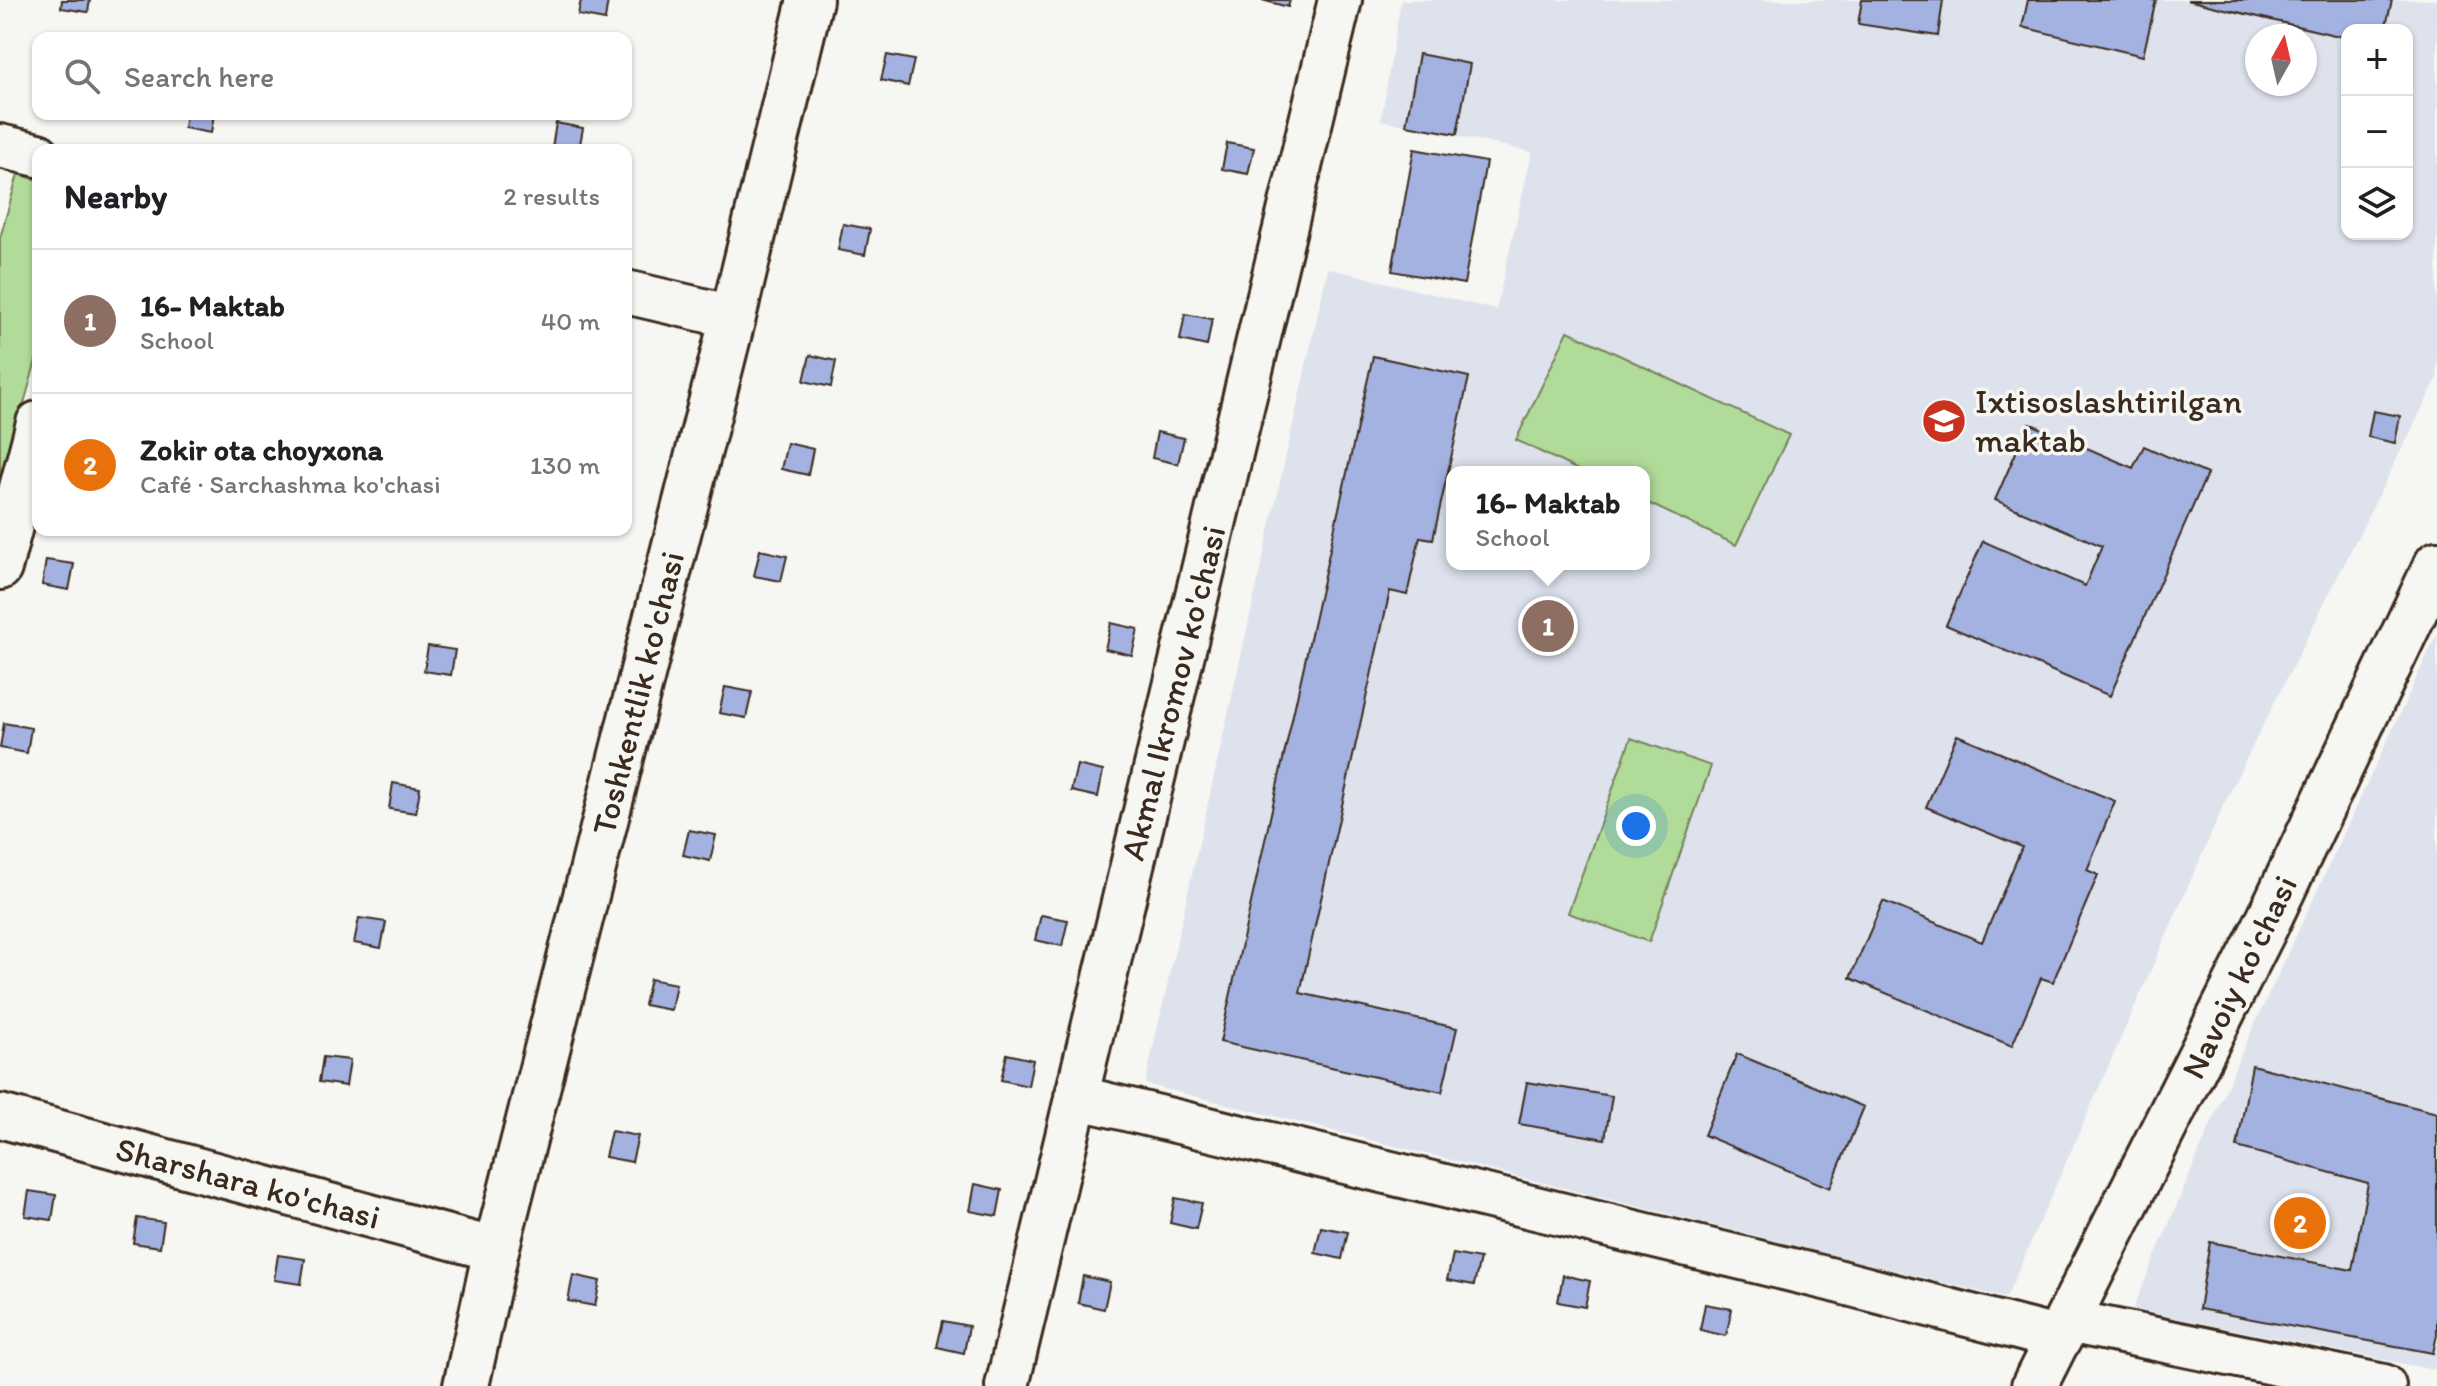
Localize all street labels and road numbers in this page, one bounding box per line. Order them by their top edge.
street label: Akmal Ikromov ko'chasi [1112,521,1234,865]
street label: Toshkentlik ko'chasi [583,547,693,839]
street label: Navoiy ko'chasi [2172,869,2306,1085]
street label: Sharshara ko'chasi [111,1128,385,1238]

